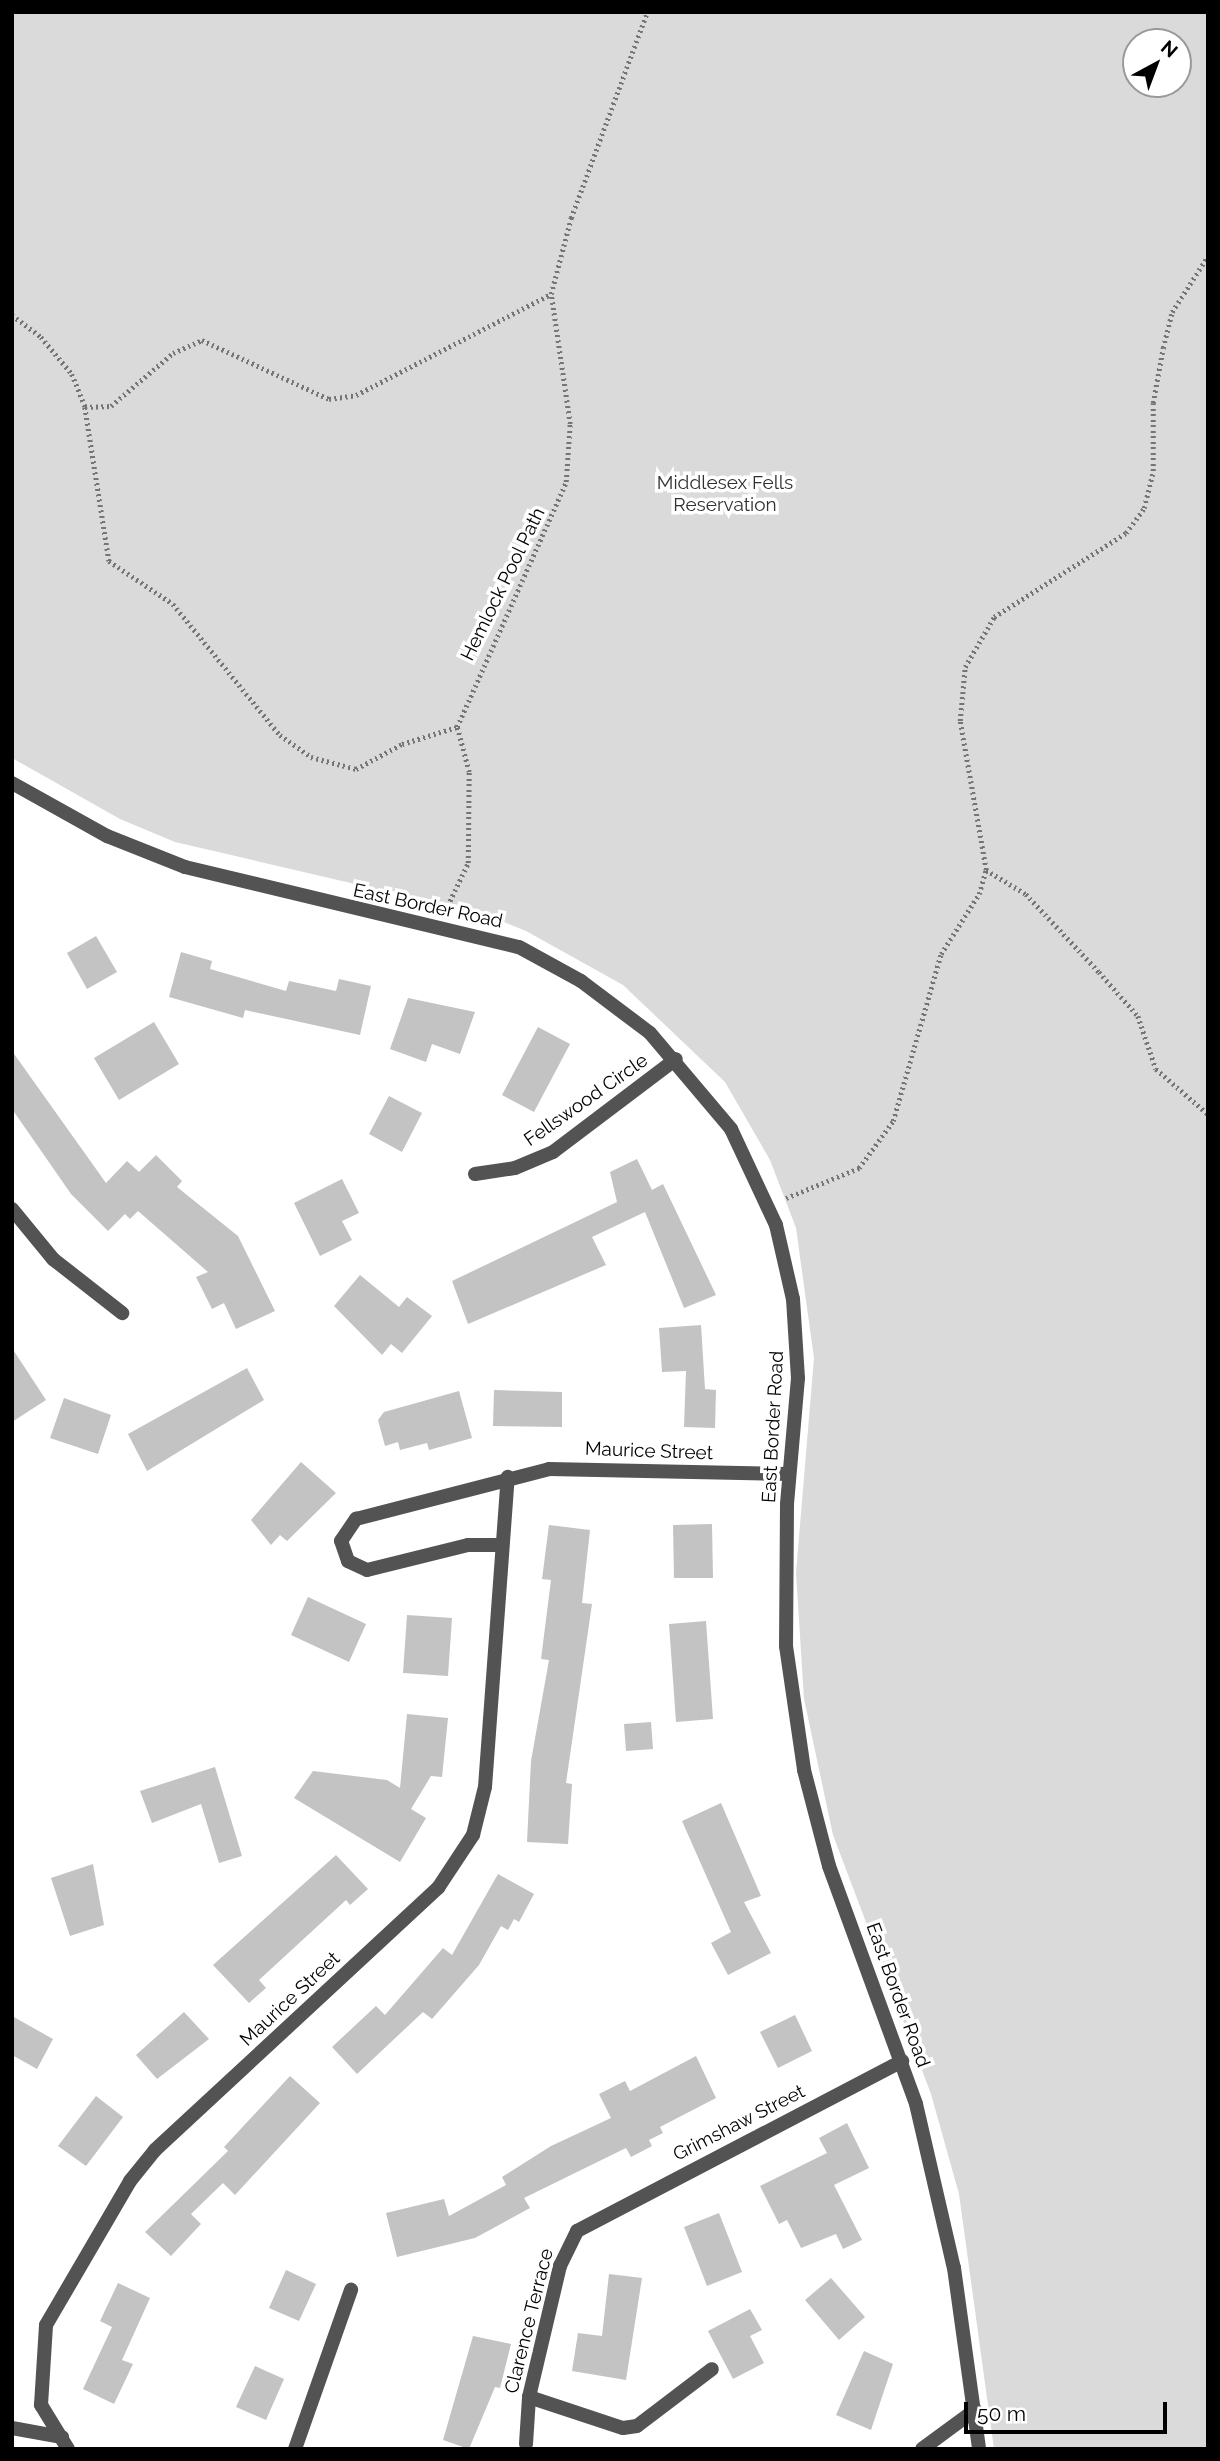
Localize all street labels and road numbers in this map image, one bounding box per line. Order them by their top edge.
street label: Hemlock Pool Path [456,504,550,664]
street label: East Border Road [351,879,505,933]
street label: Fellswood Circle [520,1049,652,1151]
street label: East Border Road [758,1350,788,1504]
street label: Maurice Street [585,1437,713,1465]
street label: East Border Road [861,1919,935,2071]
street label: Maurice Street [235,1947,345,2051]
street label: Grimshaw Street [669,2080,809,2166]
street label: Clarence Terrace [500,2246,558,2396]

